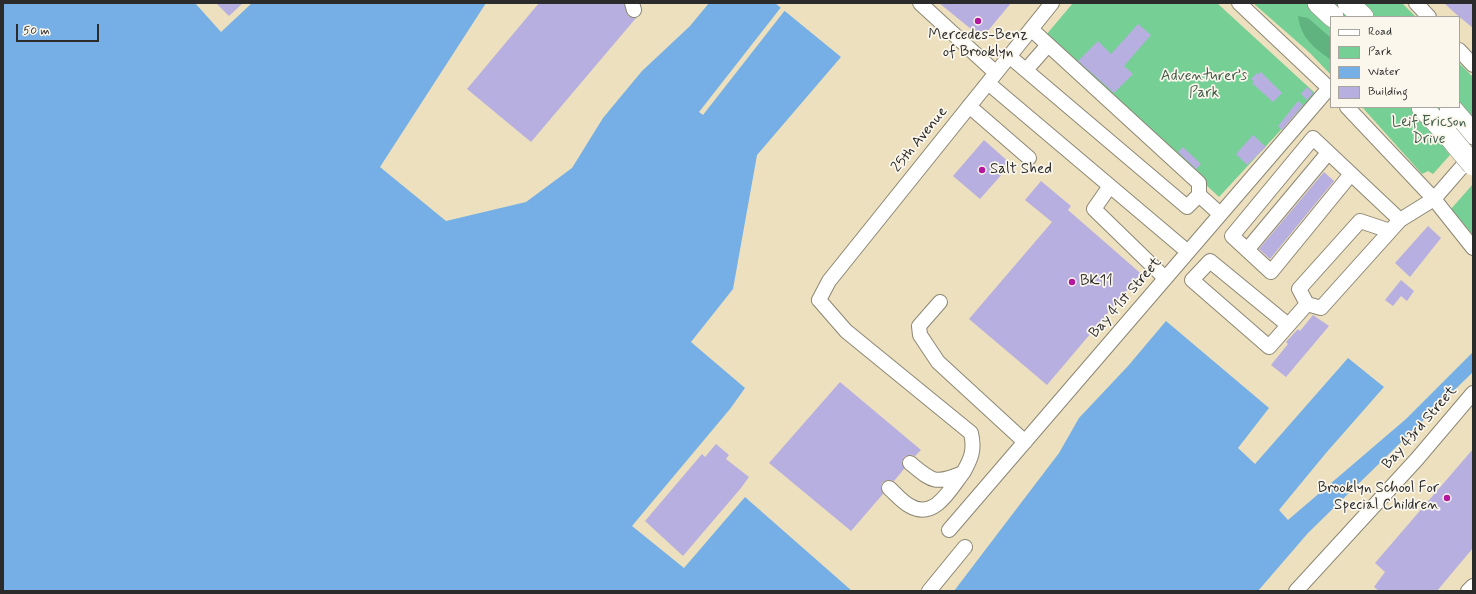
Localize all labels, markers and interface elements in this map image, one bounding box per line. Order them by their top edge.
scale bar [18,16,101,42]
marker: Mercedes-Benz of Brooklyn [973,16,983,26]
legend [1330,16,1460,108]
text: 50 m [23,23,50,39]
text: Road [1368,24,1392,40]
place label: Mercedes-Benz of Brooklyn [928,27,1028,62]
text: Park [1368,44,1392,60]
text: Water [1368,64,1400,80]
park label: Adventurer’s Park [1161,68,1247,103]
text: Building [1368,84,1408,100]
street label: 25th Avenue [888,104,952,176]
park label: Leif Ericson Drive [1392,114,1466,149]
place label: Salt Shed [990,161,1052,179]
marker: Salt Shed [977,165,987,175]
street label: Bay 41st Street [1086,254,1166,342]
place label: BK11 [1080,273,1113,291]
marker: BK11 [1067,277,1077,287]
street label: Bay 43rd Street [1379,383,1461,473]
place label: Brooklyn School For Special Children [1318,480,1439,515]
marker: Brooklyn School For Special Children [1442,493,1452,503]

